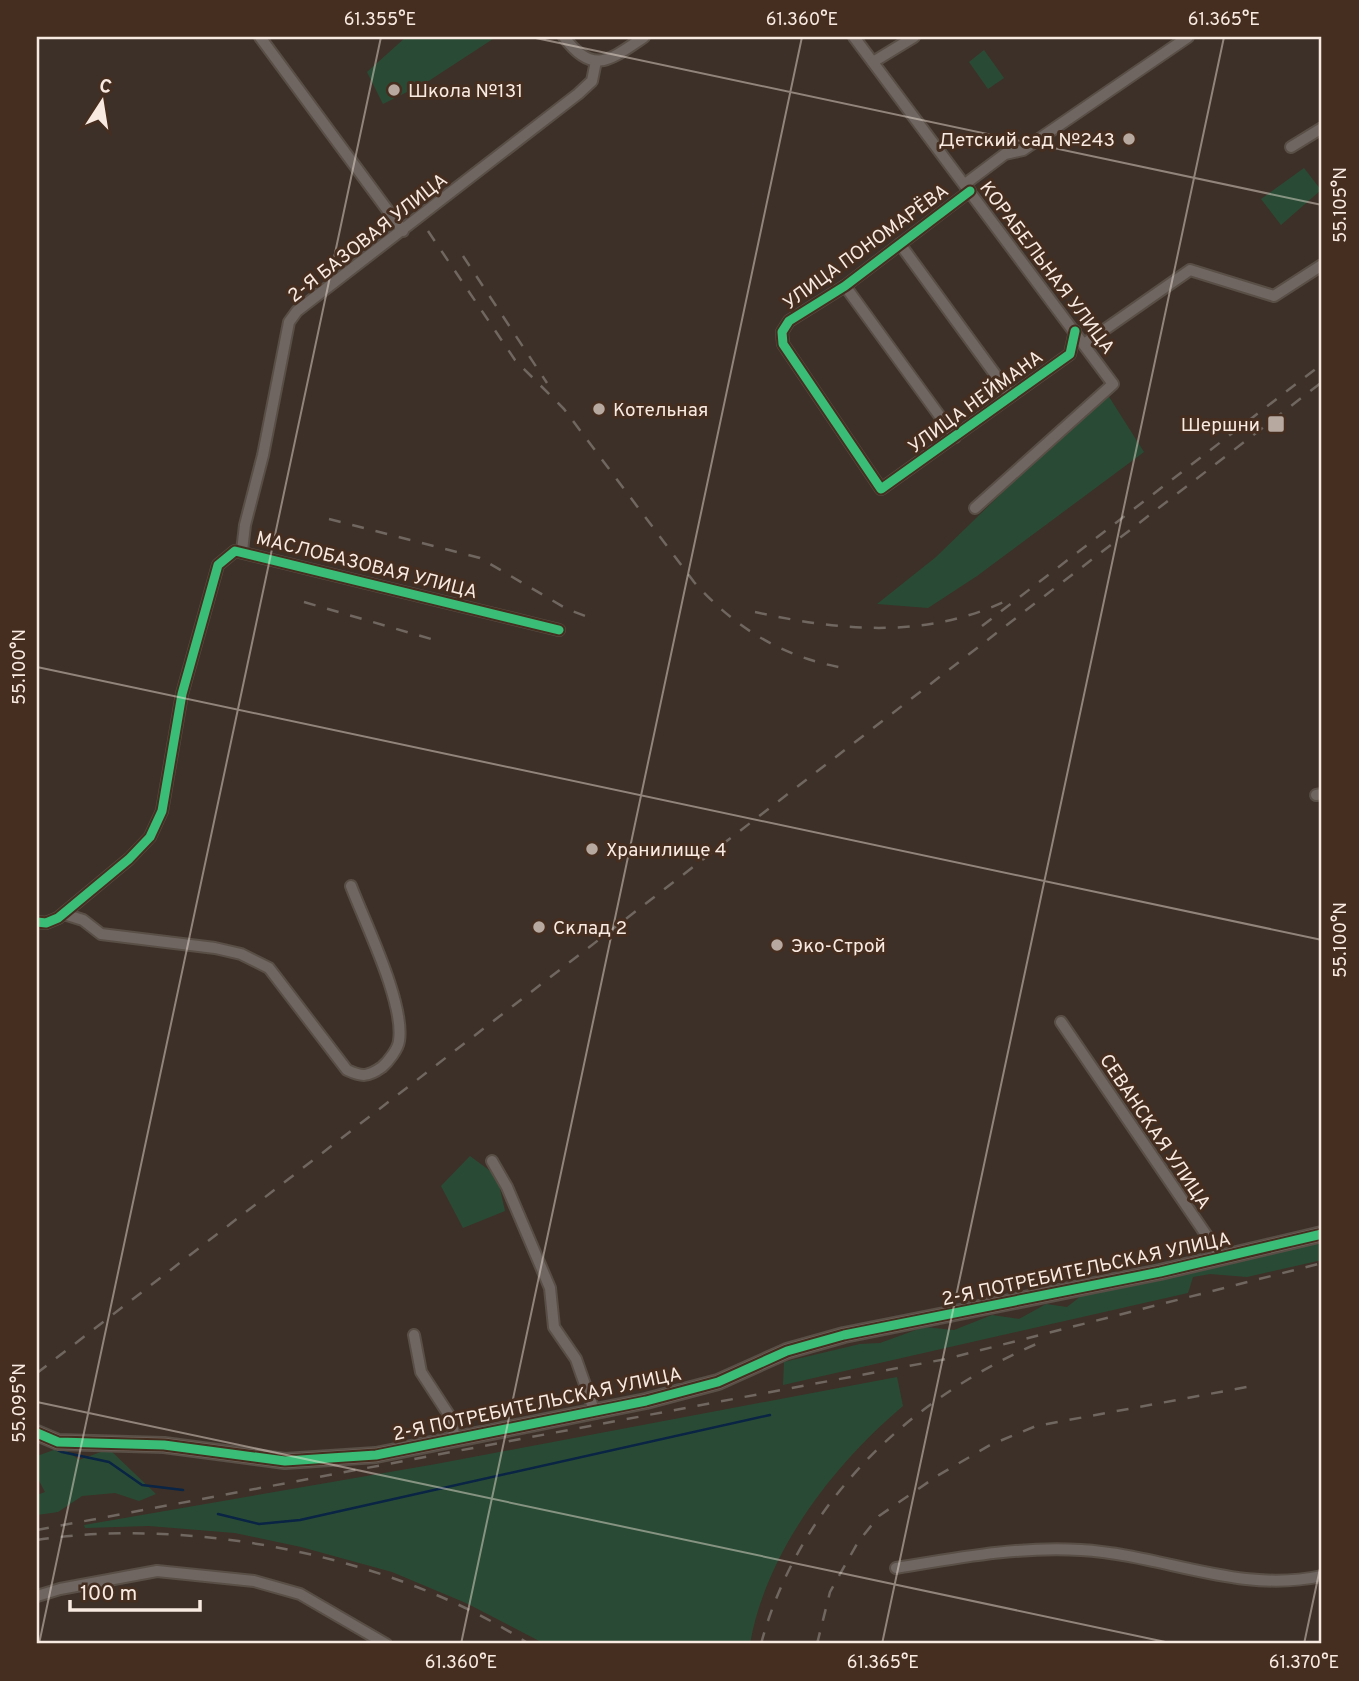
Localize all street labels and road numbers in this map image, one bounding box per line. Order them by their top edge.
street label: 2-Я БАЗОВАЯ УЛИЦА [284,169,453,308]
street label: КОРАБЕЛЬНАЯ УЛИЦА [973,177,1119,359]
street label: УЛИЦА ПОНОМАРЁВА [778,179,954,316]
street label: УЛИЦА НЕЙМАНА [903,345,1048,460]
street label: МАСЛОБАЗОВАЯ УЛИЦА [253,527,480,605]
street label: СЕВАНСКАЯ УЛИЦА [1093,1050,1215,1214]
street label: 2-Я ПОТРЕБИТЕЛЬСКАЯ УЛИЦА [940,1228,1233,1312]
street label: 2-Я ПОТРЕБИТЕЛЬСКАЯ УЛИЦА [391,1363,684,1447]

